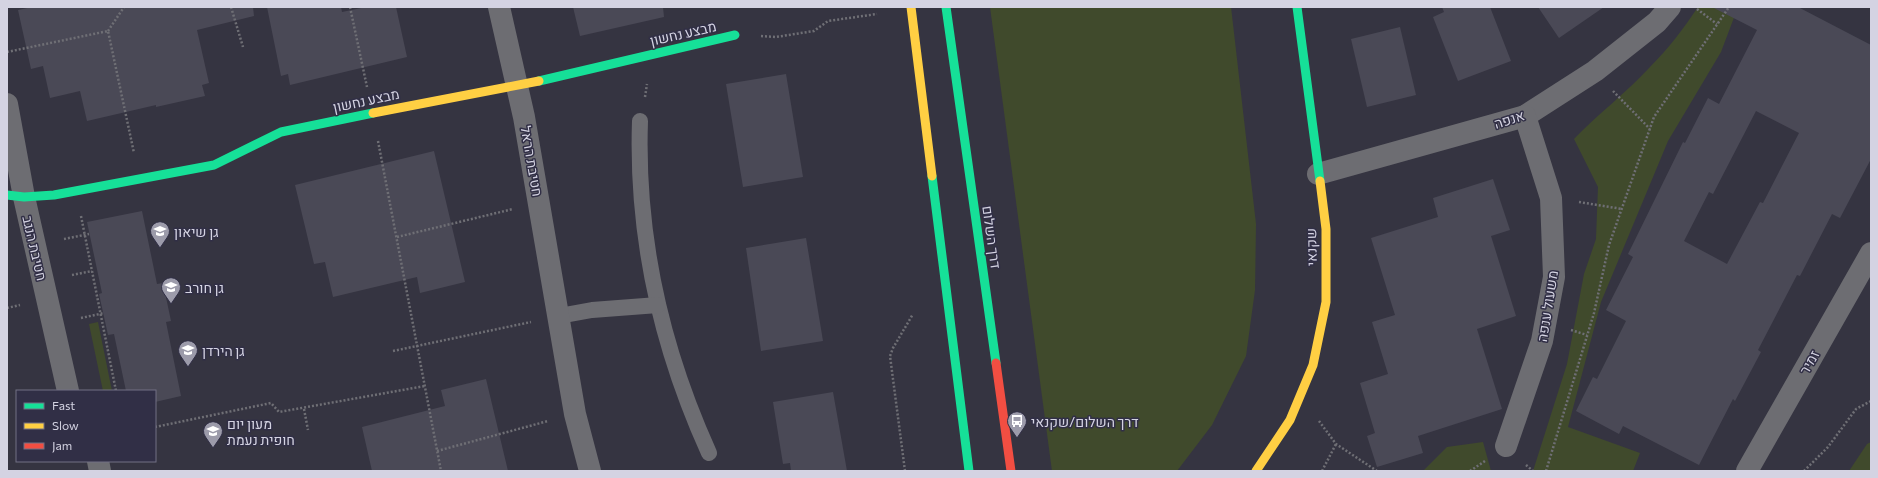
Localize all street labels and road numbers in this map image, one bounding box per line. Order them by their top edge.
street label: מבצע נחשון [648,17,718,49]
street label: מבצע נחשון [331,85,401,115]
street label: אנפה [1492,106,1526,132]
street label: חטיבת הראל [517,124,547,198]
street label: דרך השלום [979,204,1005,270]
street label: חטיבת הנגב [19,214,51,282]
street label: שקנאי [1302,228,1320,266]
street label: משעול ענפה [1533,269,1561,343]
street label: זמיר [1795,347,1823,377]

